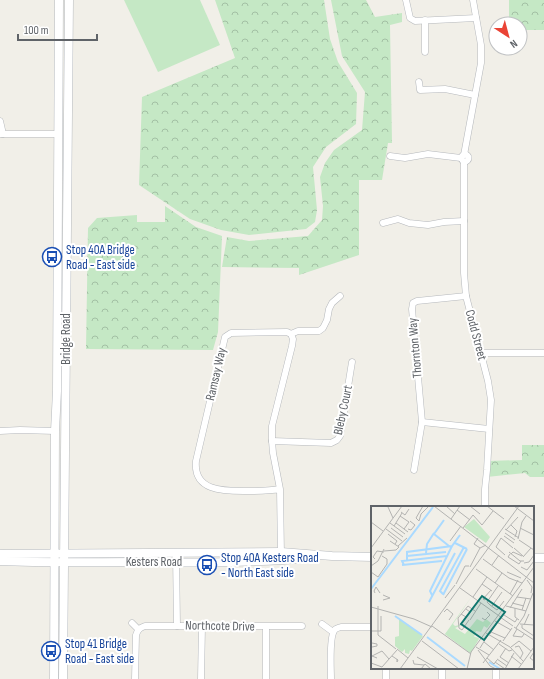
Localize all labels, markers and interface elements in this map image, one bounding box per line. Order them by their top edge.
scale bar [18,16,97,42]
north arrow [488,16,528,56]
text: 100 m [24,23,49,38]
text: N [507,37,520,51]
place label: Stop 40A Bridge Road - East side [66,242,135,273]
bus stop icon: Stop 40A Bridge Road - East side [41,246,63,268]
street label: Codd Street [462,308,490,362]
street label: Bridge Road [58,313,74,365]
street label: Thornton Way [404,317,426,379]
street label: Ramsay Way [202,346,230,402]
street label: Bleby Court [330,384,356,436]
inset map [371,506,534,669]
place label: Stop 40A Kesters Road - North East side [221,550,319,581]
street label: Kesters Road [126,554,182,570]
bus stop icon: Stop 40A Kesters Road - North East side [196,554,218,576]
street label: Northcote Drive [185,617,255,635]
place label: Stop 41 Bridge Road - East side [65,636,134,667]
bus stop icon: Stop 41 Bridge Road - East side [40,640,62,662]

